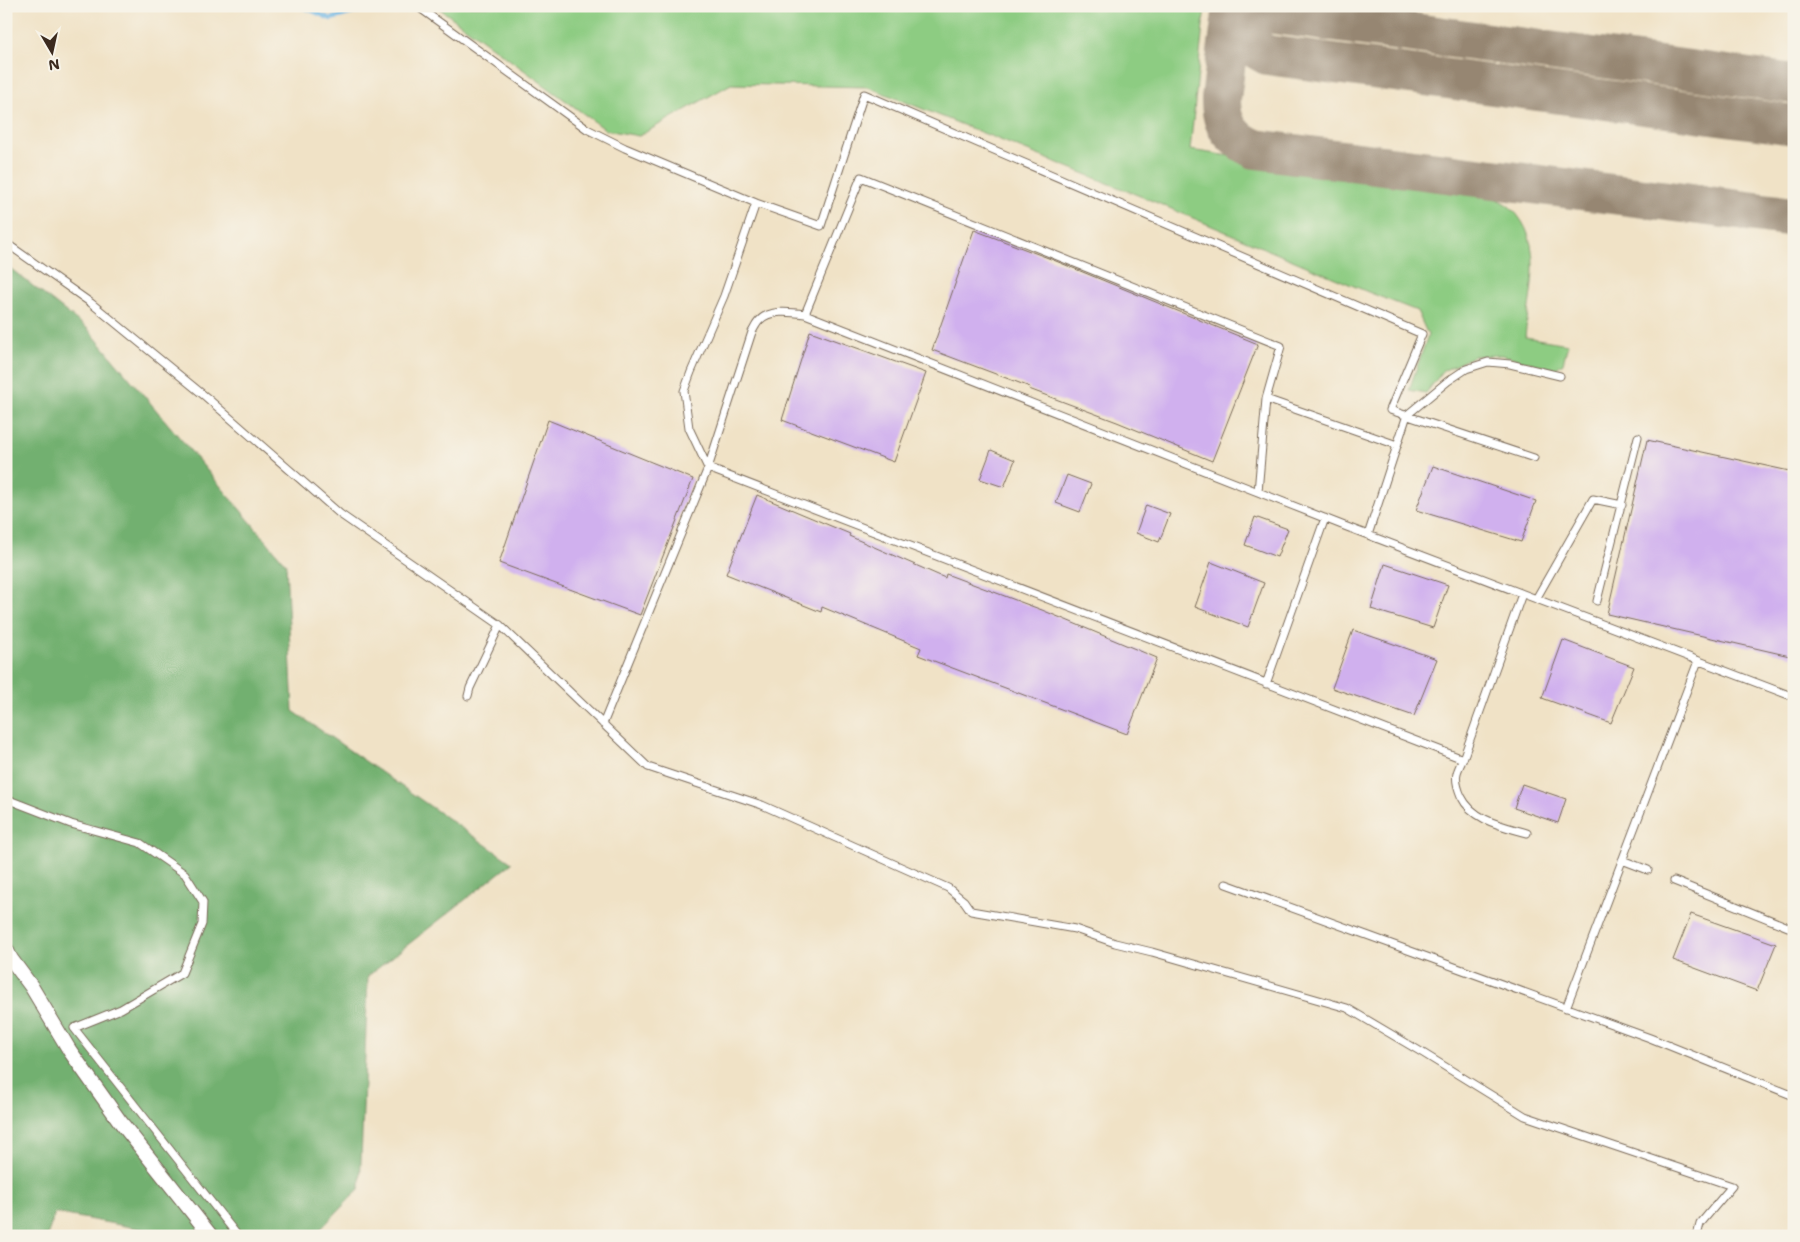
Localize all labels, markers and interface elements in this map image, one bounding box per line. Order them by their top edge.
north arrow [28,28,78,78]
text: N [47,55,61,75]

